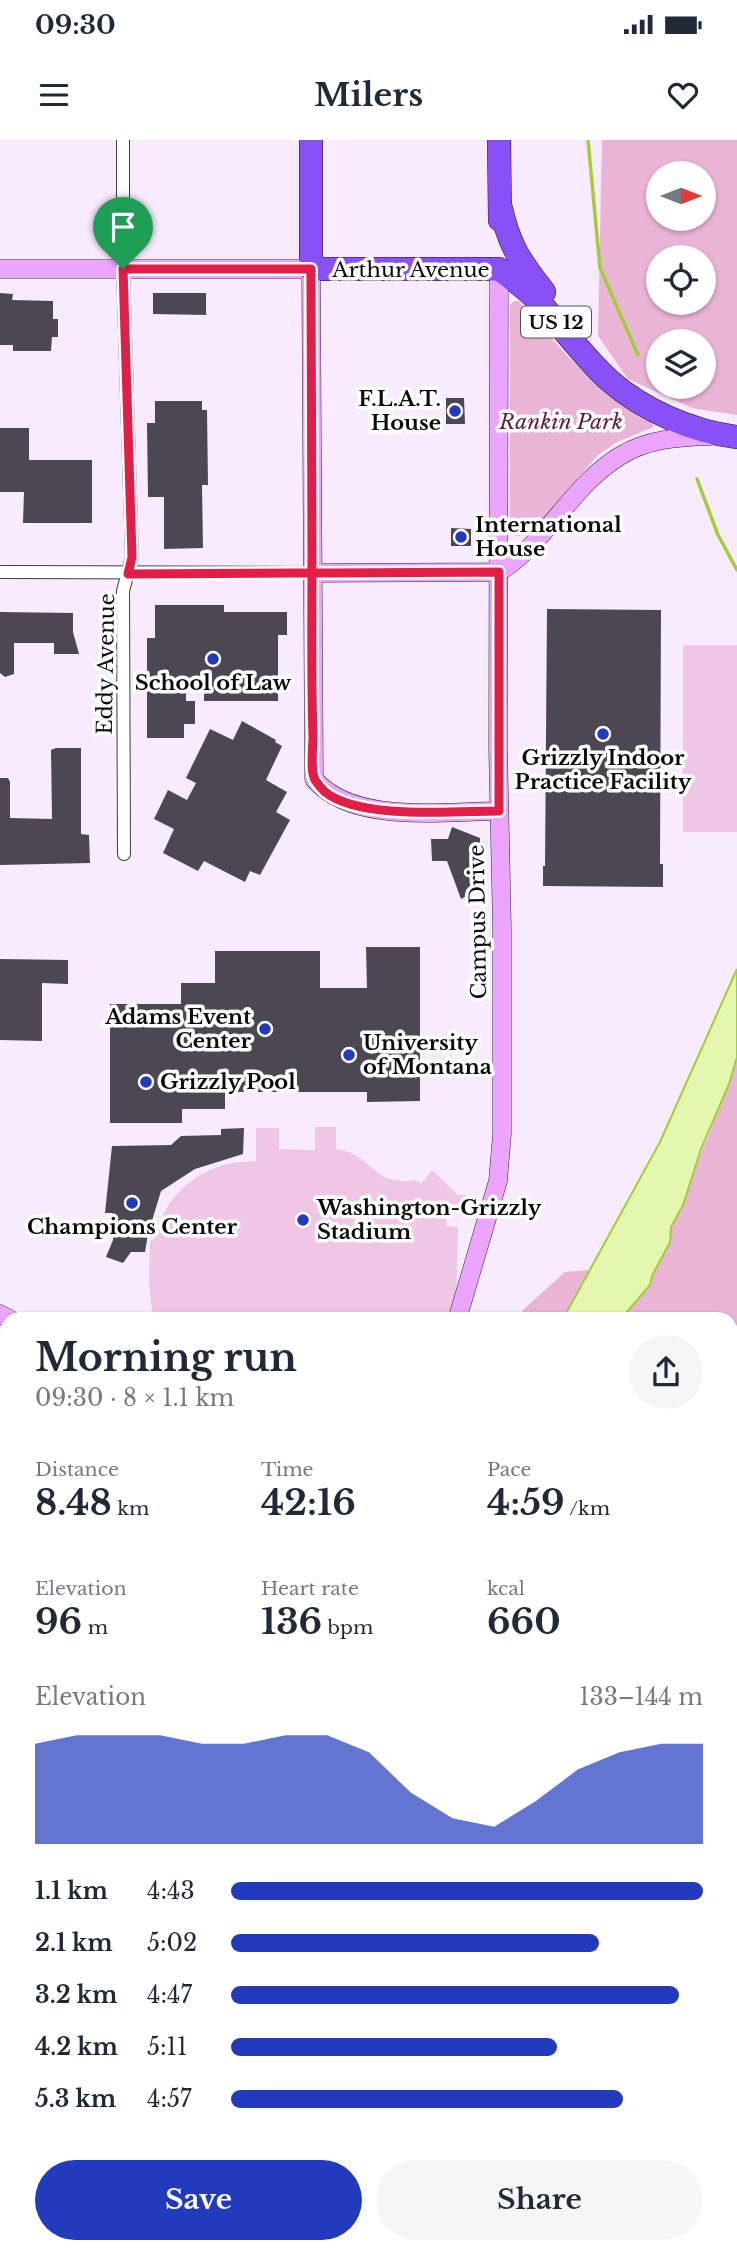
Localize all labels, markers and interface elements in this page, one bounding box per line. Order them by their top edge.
text: 09:30 [35,9,116,41]
text: Milers [314,75,423,115]
icon: menu [35,76,73,114]
icon: heart [664,76,702,114]
north arrow [646,161,716,231]
map controls [646,161,716,399]
pin [93,197,153,269]
icon: arrive [104,208,142,246]
button: locate [646,245,716,315]
street label: Arthur Avenue [331,257,490,283]
road number: US 12 [521,306,591,338]
button: layers [646,329,716,399]
place label: F.L.A.T. House [358,386,441,436]
marker: F.L.A.T. House [447,403,463,419]
park label: Rankin Park [498,409,623,435]
place label: International House [475,512,622,562]
marker: International House [453,529,469,545]
street label: Eddy Avenue [92,593,120,735]
marker: School of Law [205,651,221,667]
place label: School of Law [135,670,291,696]
marker: Grizzly Indoor Practice Facility [595,726,611,742]
place label: Grizzly Indoor Practice Facility [515,745,692,795]
street label: Campus Drive [464,844,492,1000]
place label: Adams Event Center [104,1004,252,1054]
marker: Adams Event Center [257,1021,273,1037]
place label: University of Montana [363,1030,492,1080]
marker: University of Montana [341,1047,357,1063]
place label: Grizzly Pool [160,1069,296,1095]
marker: Grizzly Pool [138,1074,154,1090]
marker: Champions Center [124,1195,140,1211]
place label: Washington-Grizzly Stadium [316,1195,542,1245]
marker: Washington-Grizzly Stadium [295,1212,311,1228]
place label: Champions Center [27,1214,237,1240]
text: Morning run [35,1334,297,1381]
button: share [629,1335,703,1409]
text: 09:30 · 8 × 1.1 km [35,1384,234,1412]
text: Distance [35,1458,119,1481]
text: Time [261,1458,313,1481]
text: Pace [487,1458,531,1481]
text: 8.48 [35,1481,112,1524]
text: 42:16 [261,1481,356,1524]
text: 4:59 [487,1481,565,1524]
text: km [112,1497,149,1520]
text: /km [565,1497,610,1520]
text: Elevation [35,1577,127,1600]
text: Heart rate [261,1577,359,1600]
text: kcal [487,1577,525,1600]
text: 96 [35,1600,82,1643]
text: 136 [261,1600,322,1643]
text: 660 [487,1600,561,1643]
text: m [82,1616,108,1639]
text: bpm [322,1616,373,1639]
text: Elevation [35,1683,146,1711]
text: 133–144 m [579,1683,703,1711]
text: 1.1 km [35,1877,108,1905]
text: 4:43 [147,1877,195,1905]
text: 2.1 km [35,1929,113,1957]
text: 5:02 [147,1929,197,1957]
text: 3.2 km [35,1981,117,2009]
text: 4:47 [147,1981,192,2009]
text: 4.2 km [35,2033,118,2061]
text: 5:11 [147,2033,187,2061]
text: 5.3 km [35,2085,116,2113]
text: 4:57 [147,2085,192,2113]
button: Save [35,2160,362,2240]
button: Share [376,2160,703,2240]

